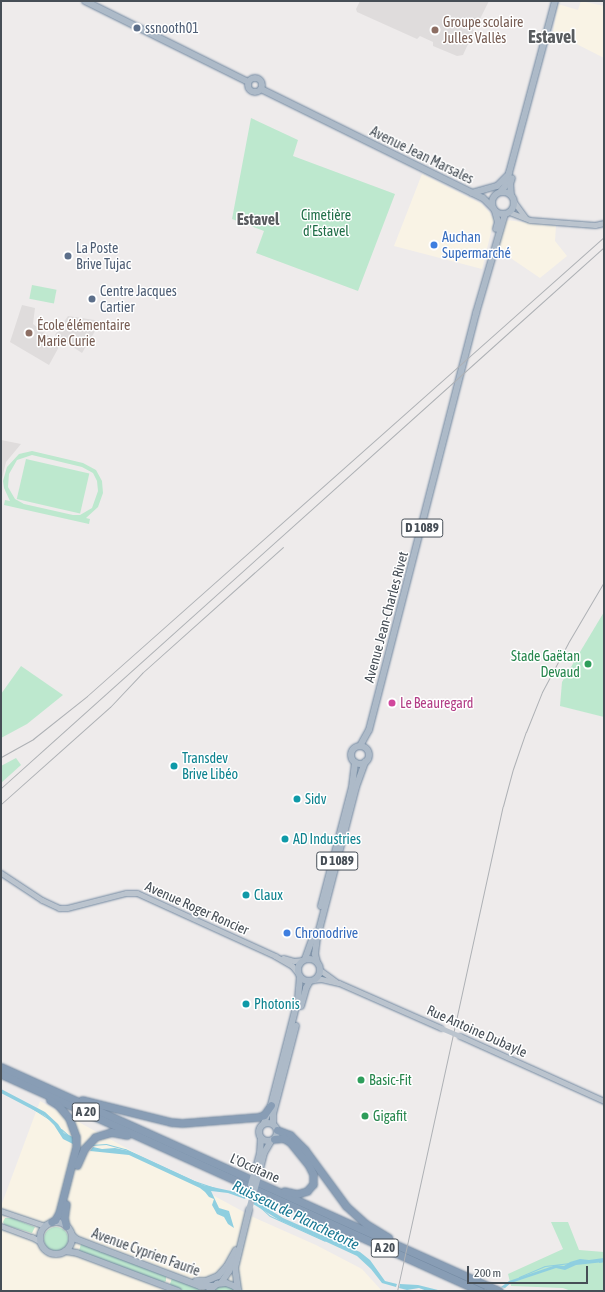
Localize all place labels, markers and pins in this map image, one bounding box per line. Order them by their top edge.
place label: Groupe scolaire Julles Vallès [443,14,523,46]
place label: ssnooth01 [145,20,199,36]
marker: ssnooth01 [132,23,142,33]
marker: Groupe scolaire Julles Vallès [430,25,440,35]
place label: Auchan Supermarché [442,229,511,262]
place label: La Poste Brive Tujac [76,240,131,272]
marker: Auchan Supermarché [429,240,439,250]
marker: La Poste Brive Tujac [63,251,73,261]
place label: Centre Jacques Cartier [100,283,177,316]
marker: Centre Jacques Cartier [87,294,97,304]
place label: École élémentaire Marie Curie [37,317,130,350]
marker: École élémentaire Marie Curie [24,328,34,338]
place label: Stade Gaëtan Devaud [511,648,580,680]
marker: Stade Gaëtan Devaud [583,659,593,669]
place label: Le Beauregard [400,695,473,711]
marker: Le Beauregard [387,698,397,708]
place label: Transdev Brive Libéo [182,750,238,782]
marker: Transdev Brive Libéo [169,761,179,771]
place label: Sidv [305,791,327,807]
marker: Sidv [292,794,302,804]
place label: AD Industries [293,831,361,847]
marker: AD Industries [280,834,290,844]
place label: Claux [254,887,283,903]
marker: Claux [241,890,251,900]
place label: Chronodrive [295,925,358,941]
marker: Chronodrive [282,928,292,938]
place label: Photonis [254,996,300,1012]
marker: Photonis [241,999,251,1009]
place label: Basic-Fit [369,1072,412,1088]
marker: Basic-Fit [356,1075,366,1085]
place label: Gigafit [373,1108,407,1124]
marker: Gigafit [360,1111,370,1121]

